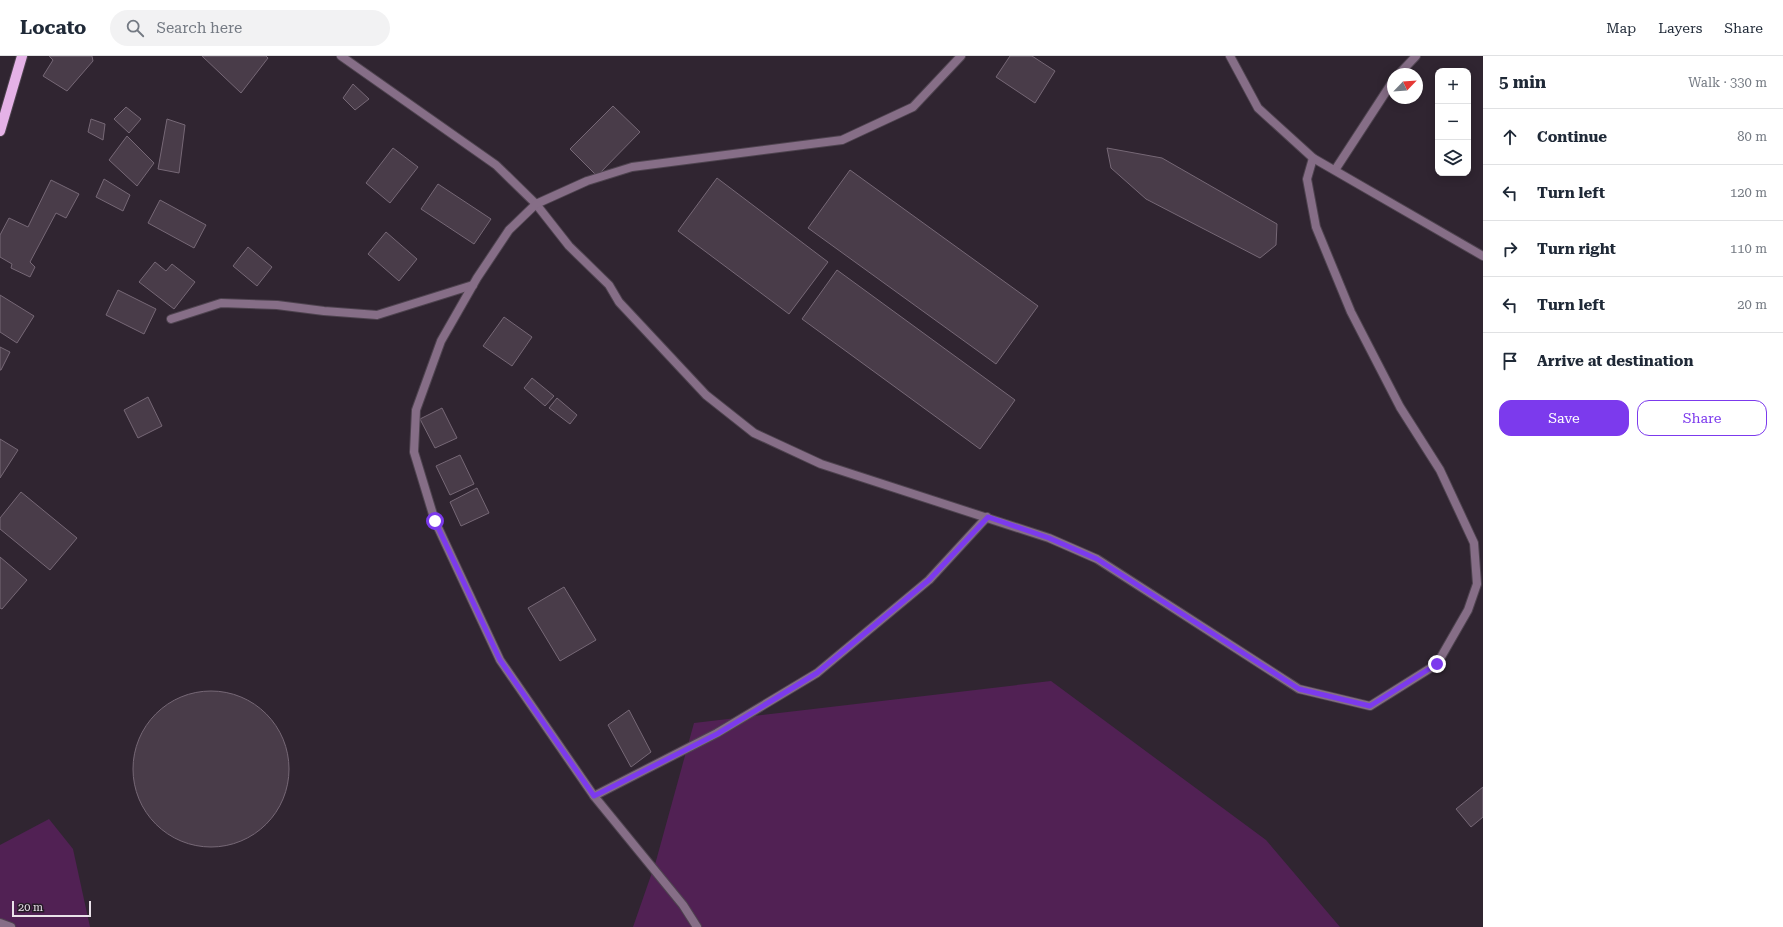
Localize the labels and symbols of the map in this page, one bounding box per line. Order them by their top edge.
north arrow [1387,68,1423,104]
route start [426,512,444,530]
route end [1428,655,1446,673]
scale bar [12,899,91,918]

